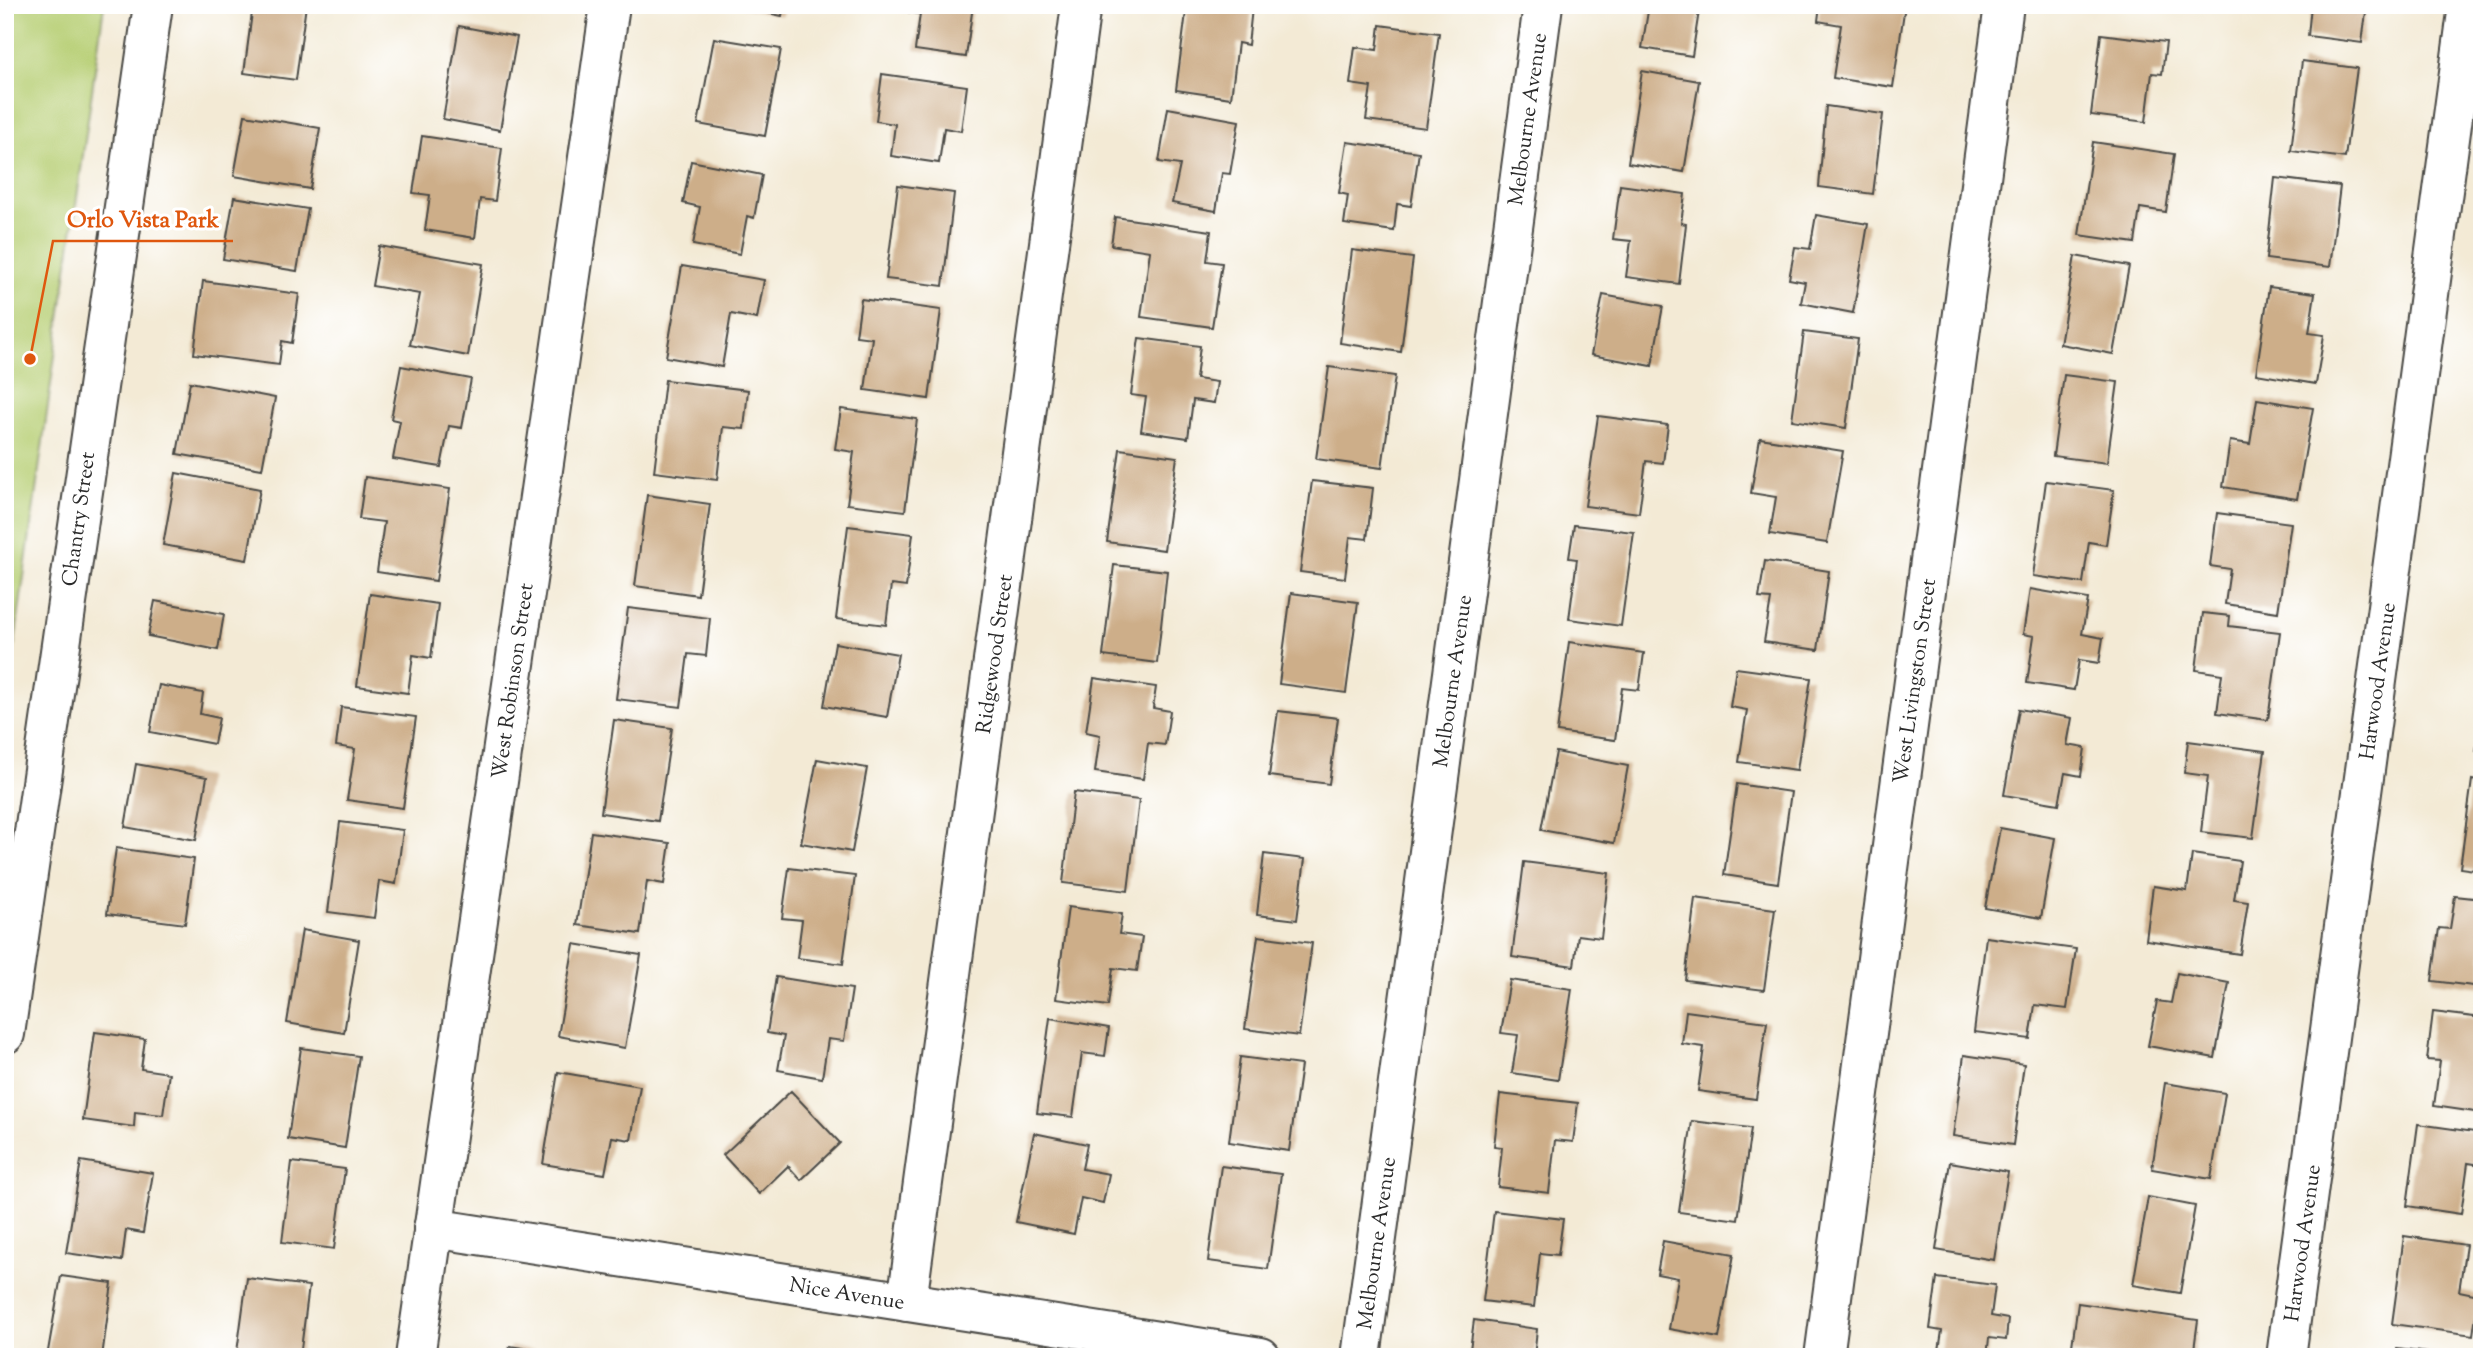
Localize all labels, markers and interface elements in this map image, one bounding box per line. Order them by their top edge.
street label: Melbourne Avenue [1502,31,1556,208]
callout: Orlo Vista Park [53,197,233,241]
text: Orlo Vista Park [67,205,219,238]
street label: Chantry Street [56,450,104,588]
street label: Ridgewood Street [970,573,1022,736]
street label: West Livingston Street [1887,577,1945,786]
street label: West Robinson Street [485,581,543,781]
street label: Melbourne Avenue [1427,593,1481,770]
street label: Harwood Avenue [2353,601,2405,762]
street label: Melbourne Avenue [1351,1155,1405,1332]
street label: Harwood Avenue [2278,1163,2330,1324]
street label: Nice Avenue [787,1271,907,1319]

